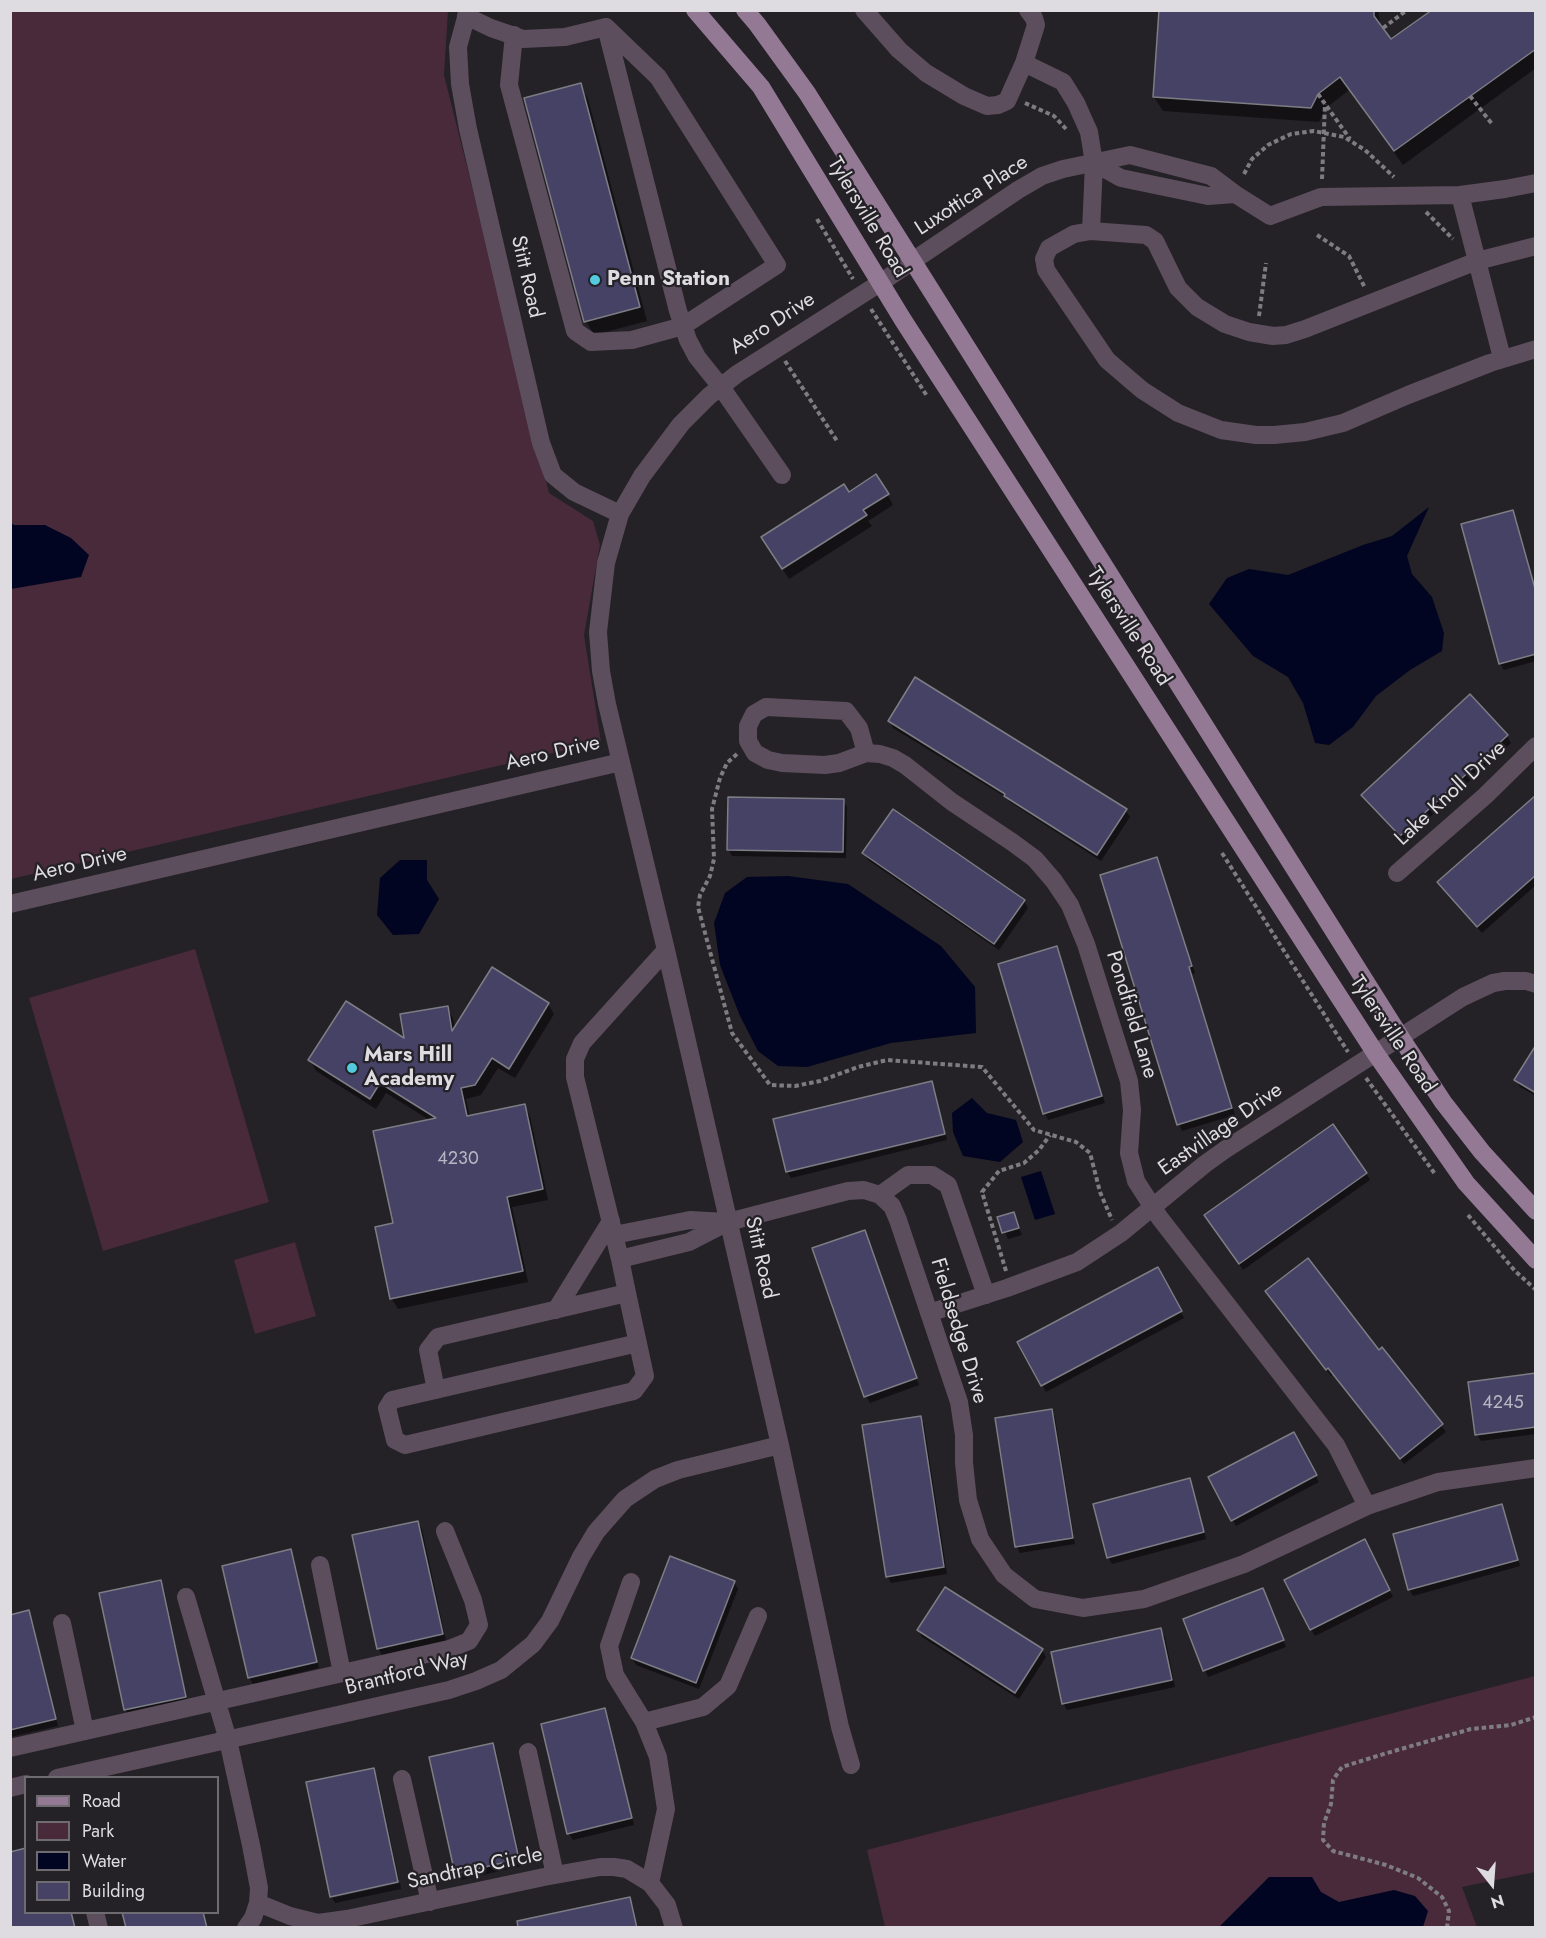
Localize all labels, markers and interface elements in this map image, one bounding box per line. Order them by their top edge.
street label: Luxottica Place [911,150,1033,242]
street label: Tylersville Road [821,153,913,283]
street label: Stitt Road [504,233,548,321]
place label: Penn Station [607,267,730,293]
marker: Penn Station [588,273,602,287]
street label: Aero Drive [726,287,820,361]
street label: Tylersville Road [1080,563,1176,691]
street label: Aero Drive [503,731,603,777]
street label: Lake Knoll Drive [1390,736,1512,852]
street label: Aero Drive [30,842,130,888]
street label: Pondfield Lane [1100,948,1162,1082]
street label: Tylersville Road [1343,971,1441,1099]
place label: Mars Hill Academy [364,1043,454,1093]
marker: Mars Hill Academy [345,1061,359,1075]
street label: Eastvillage Drive [1154,1078,1288,1182]
house number: 4230 [437,1149,479,1171]
street label: Stitt Road [738,1214,782,1302]
street label: Fieldsedge Drive [924,1255,992,1407]
house number: 4245 [1482,1393,1524,1415]
street label: Brantford Way [343,1647,471,1701]
legend [24,1776,219,1914]
text: Road [82,1788,121,1814]
text: Park [82,1818,114,1844]
street label: Sandtrap Circle [405,1842,545,1896]
text: Water [82,1848,126,1874]
north arrow [1462,1854,1522,1914]
text: Building [82,1878,145,1904]
text: N [1488,1889,1507,1915]

